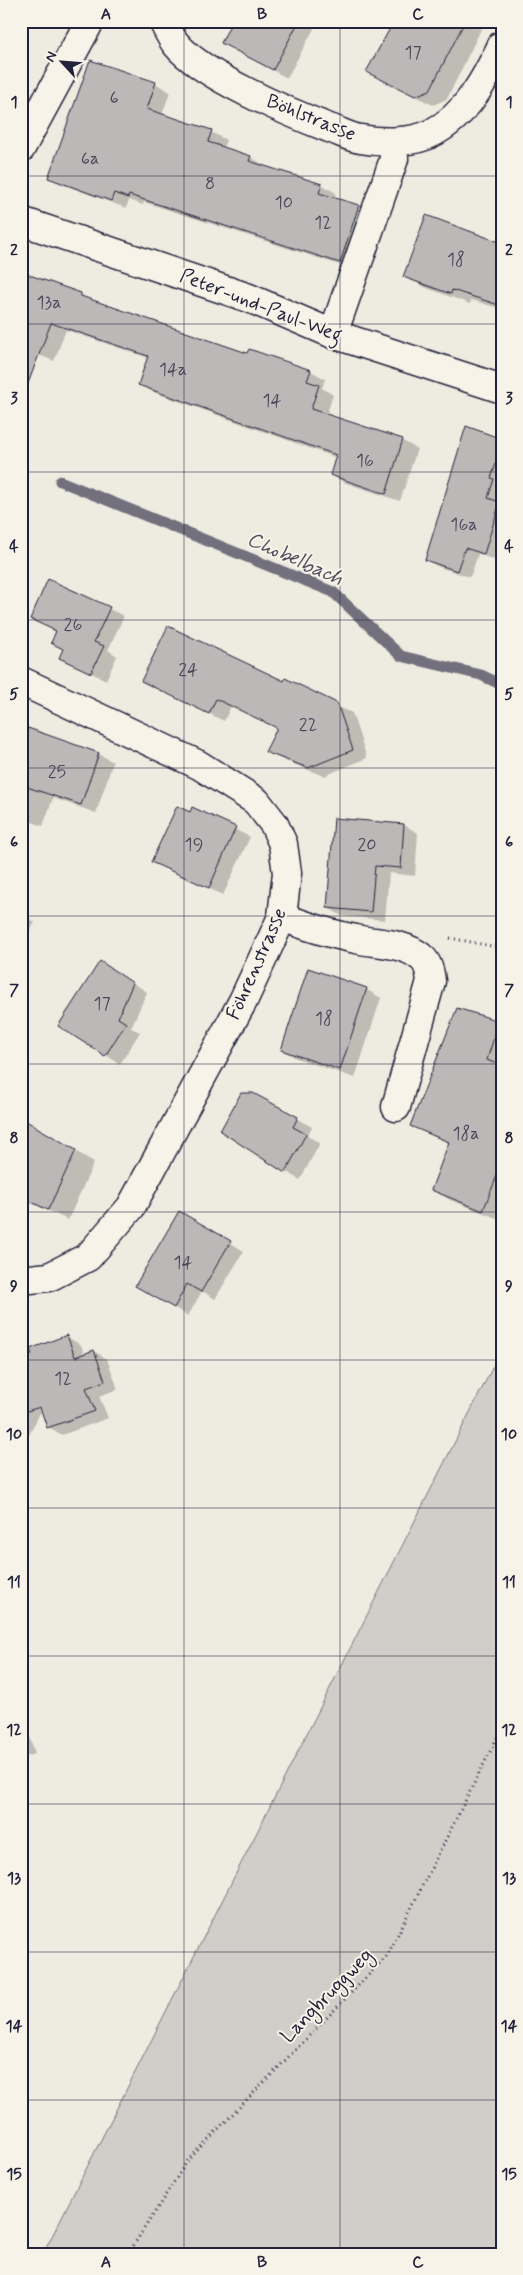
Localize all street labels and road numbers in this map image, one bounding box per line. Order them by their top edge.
street label: Böhlstrasse [262,88,360,148]
street label: Peter-und-Paul-Weg [175,263,346,351]
street label: Föhrenstrasse [220,904,294,1024]
street label: Langbruggweg [275,1943,380,2050]

